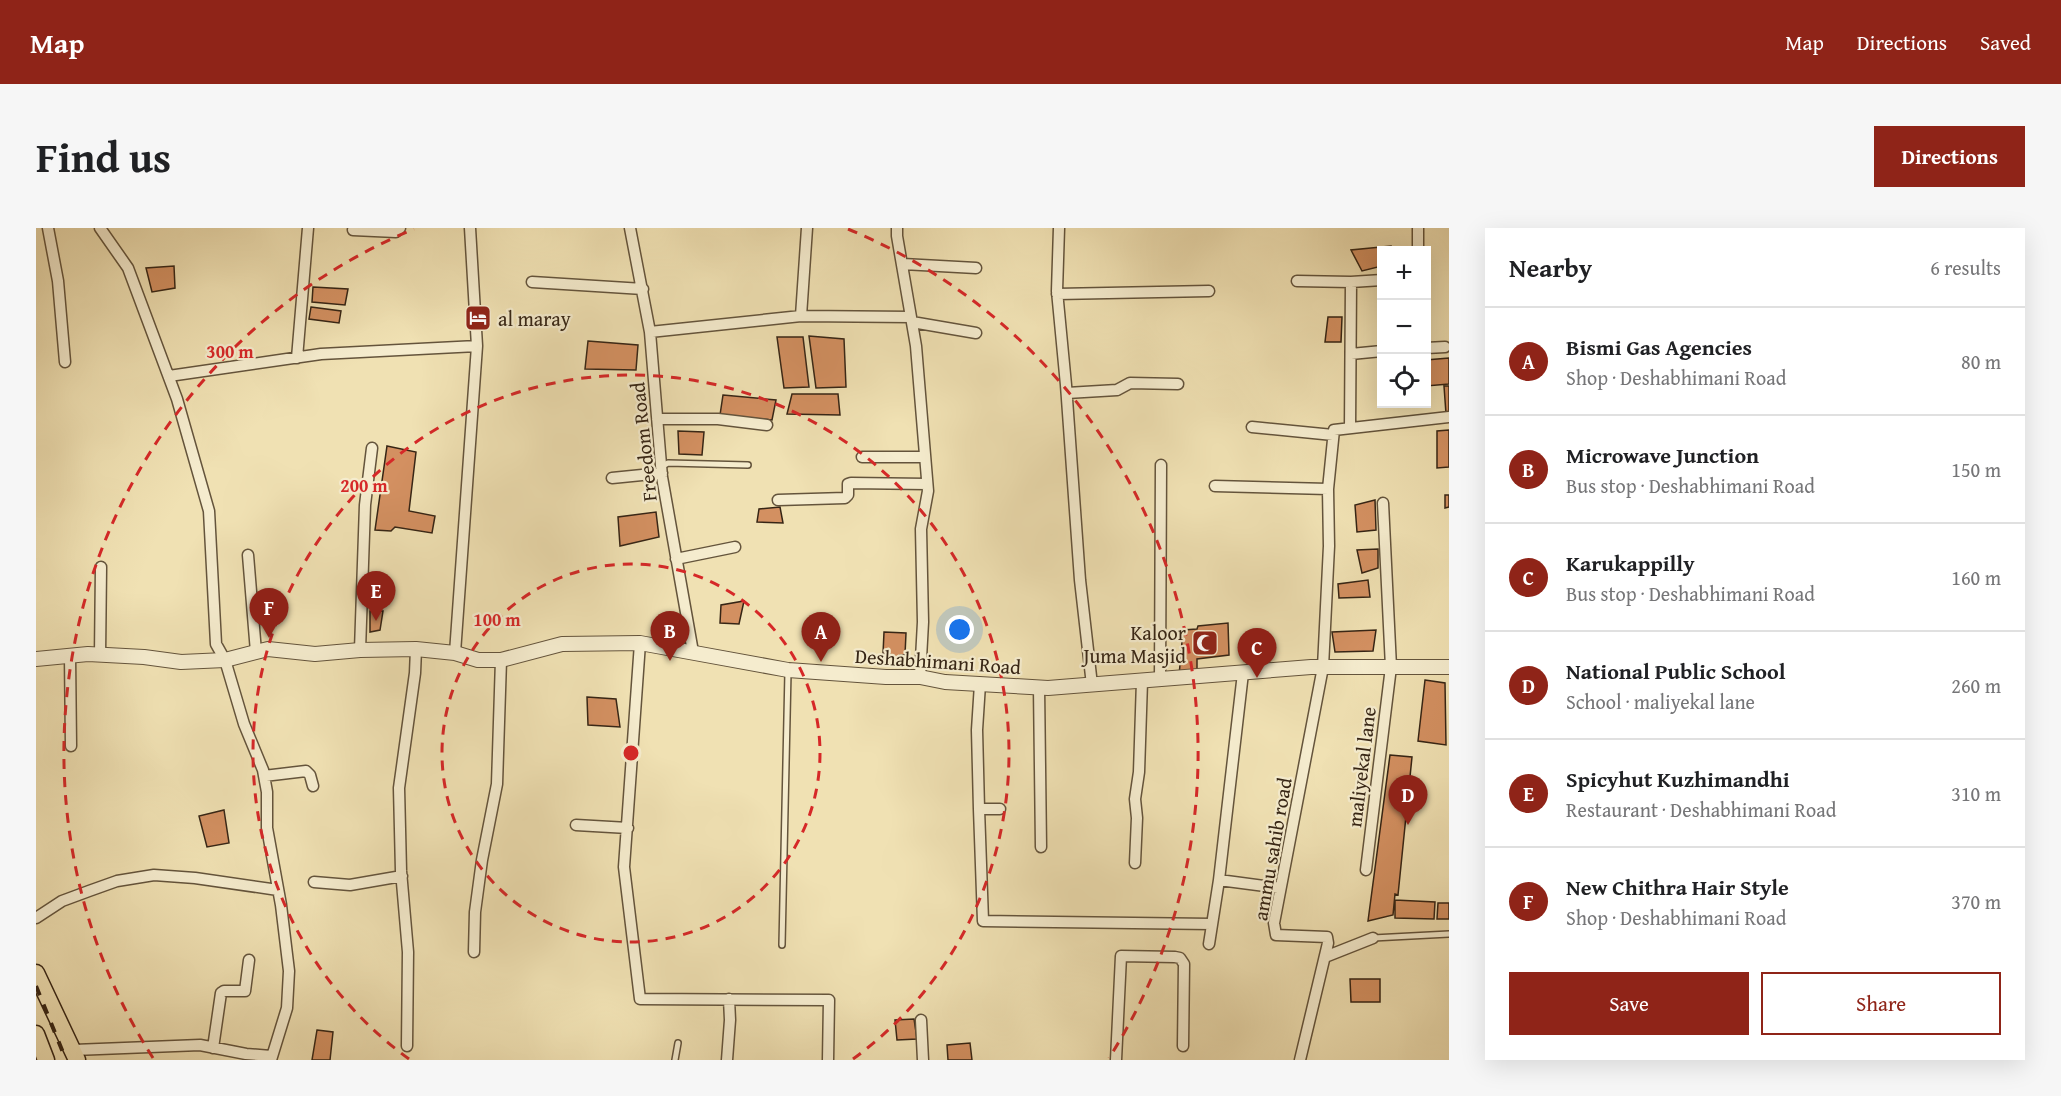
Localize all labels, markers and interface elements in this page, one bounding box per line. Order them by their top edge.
text: Map [30,22,84,63]
text: Map [1785,27,1824,58]
text: Directions [1857,27,1947,58]
text: Saved [1980,27,2031,58]
text: Find us [36,126,171,187]
button: Directions [1874,126,2025,187]
map controls [1377,246,1431,408]
button: + [1377,246,1431,300]
text: Nearby [1509,248,1592,287]
text: 6 results [1930,253,2001,282]
button: − [1377,300,1431,354]
hotel icon: al maray [463,303,493,333]
place label: al maray [498,304,571,333]
text: Bismi Gas Agencies [1566,331,1752,363]
text: 300 m [206,338,254,365]
text: A [1522,347,1535,376]
text: 80 m [1961,347,2001,376]
button: locate [1377,354,1431,408]
text: Shop · Deshabhimani Road [1566,363,1786,392]
street label: Freedom Road [622,381,664,503]
text: Microwave Junction [1566,439,1759,471]
text: B [1522,455,1535,484]
text: 150 m [1951,455,2001,484]
text: Bus stop · Deshabhimani Road [1566,471,1815,500]
text: 200 m [340,472,388,499]
text: Karukappilly [1566,547,1694,579]
text: C [1523,563,1534,592]
text: 160 m [1951,563,2001,592]
pin: E [356,572,396,621]
text: Bus stop · Deshabhimani Road [1566,579,1815,608]
pin: F [250,588,288,638]
text: 100 m [473,606,521,633]
pin: B [650,612,690,661]
pin: A [802,612,840,662]
your location [945,615,974,644]
place label: Kaloor Juma Masjid [1080,618,1186,670]
mosque icon: Kaloor Juma Masjid [1190,628,1220,658]
pin: C [1238,628,1276,678]
street label: Deshabhimani Road [854,641,1022,681]
text: National Public School [1566,655,1785,687]
text: D [1522,671,1535,700]
text: 260 m [1951,671,2001,700]
text: School · maliyekal lane [1566,687,1755,716]
street label: maliyekal lane [1339,705,1383,829]
centre of rings [621,743,641,763]
text: Spicyhut Kuzhimandhi [1566,763,1790,795]
street label: ammu sahib road [1245,775,1299,923]
pin: D [1388,776,1428,825]
text: E [1523,779,1534,808]
text: 310 m [1951,779,2001,808]
text: Restaurant · Deshabhimani Road [1566,795,1836,824]
text: New Chithra Hair Style [1566,871,1789,903]
text: F [1523,887,1534,916]
text: 370 m [1951,887,2001,916]
text: Shop · Deshabhimani Road [1566,903,1786,932]
button: Save [1509,972,1749,1035]
button: Share [1761,972,2001,1035]

